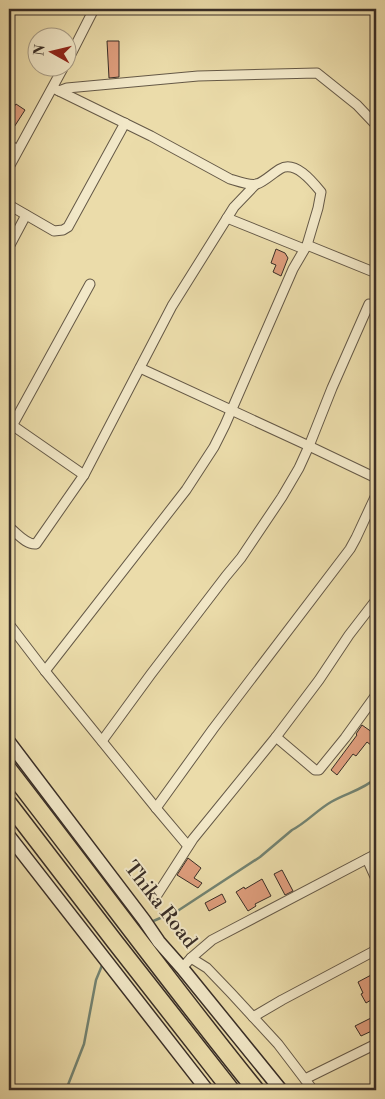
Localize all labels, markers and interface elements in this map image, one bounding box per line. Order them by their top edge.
north arrow [28,28,78,78]
text: N [30,44,50,57]
street label: Thika Road [118,856,202,954]

